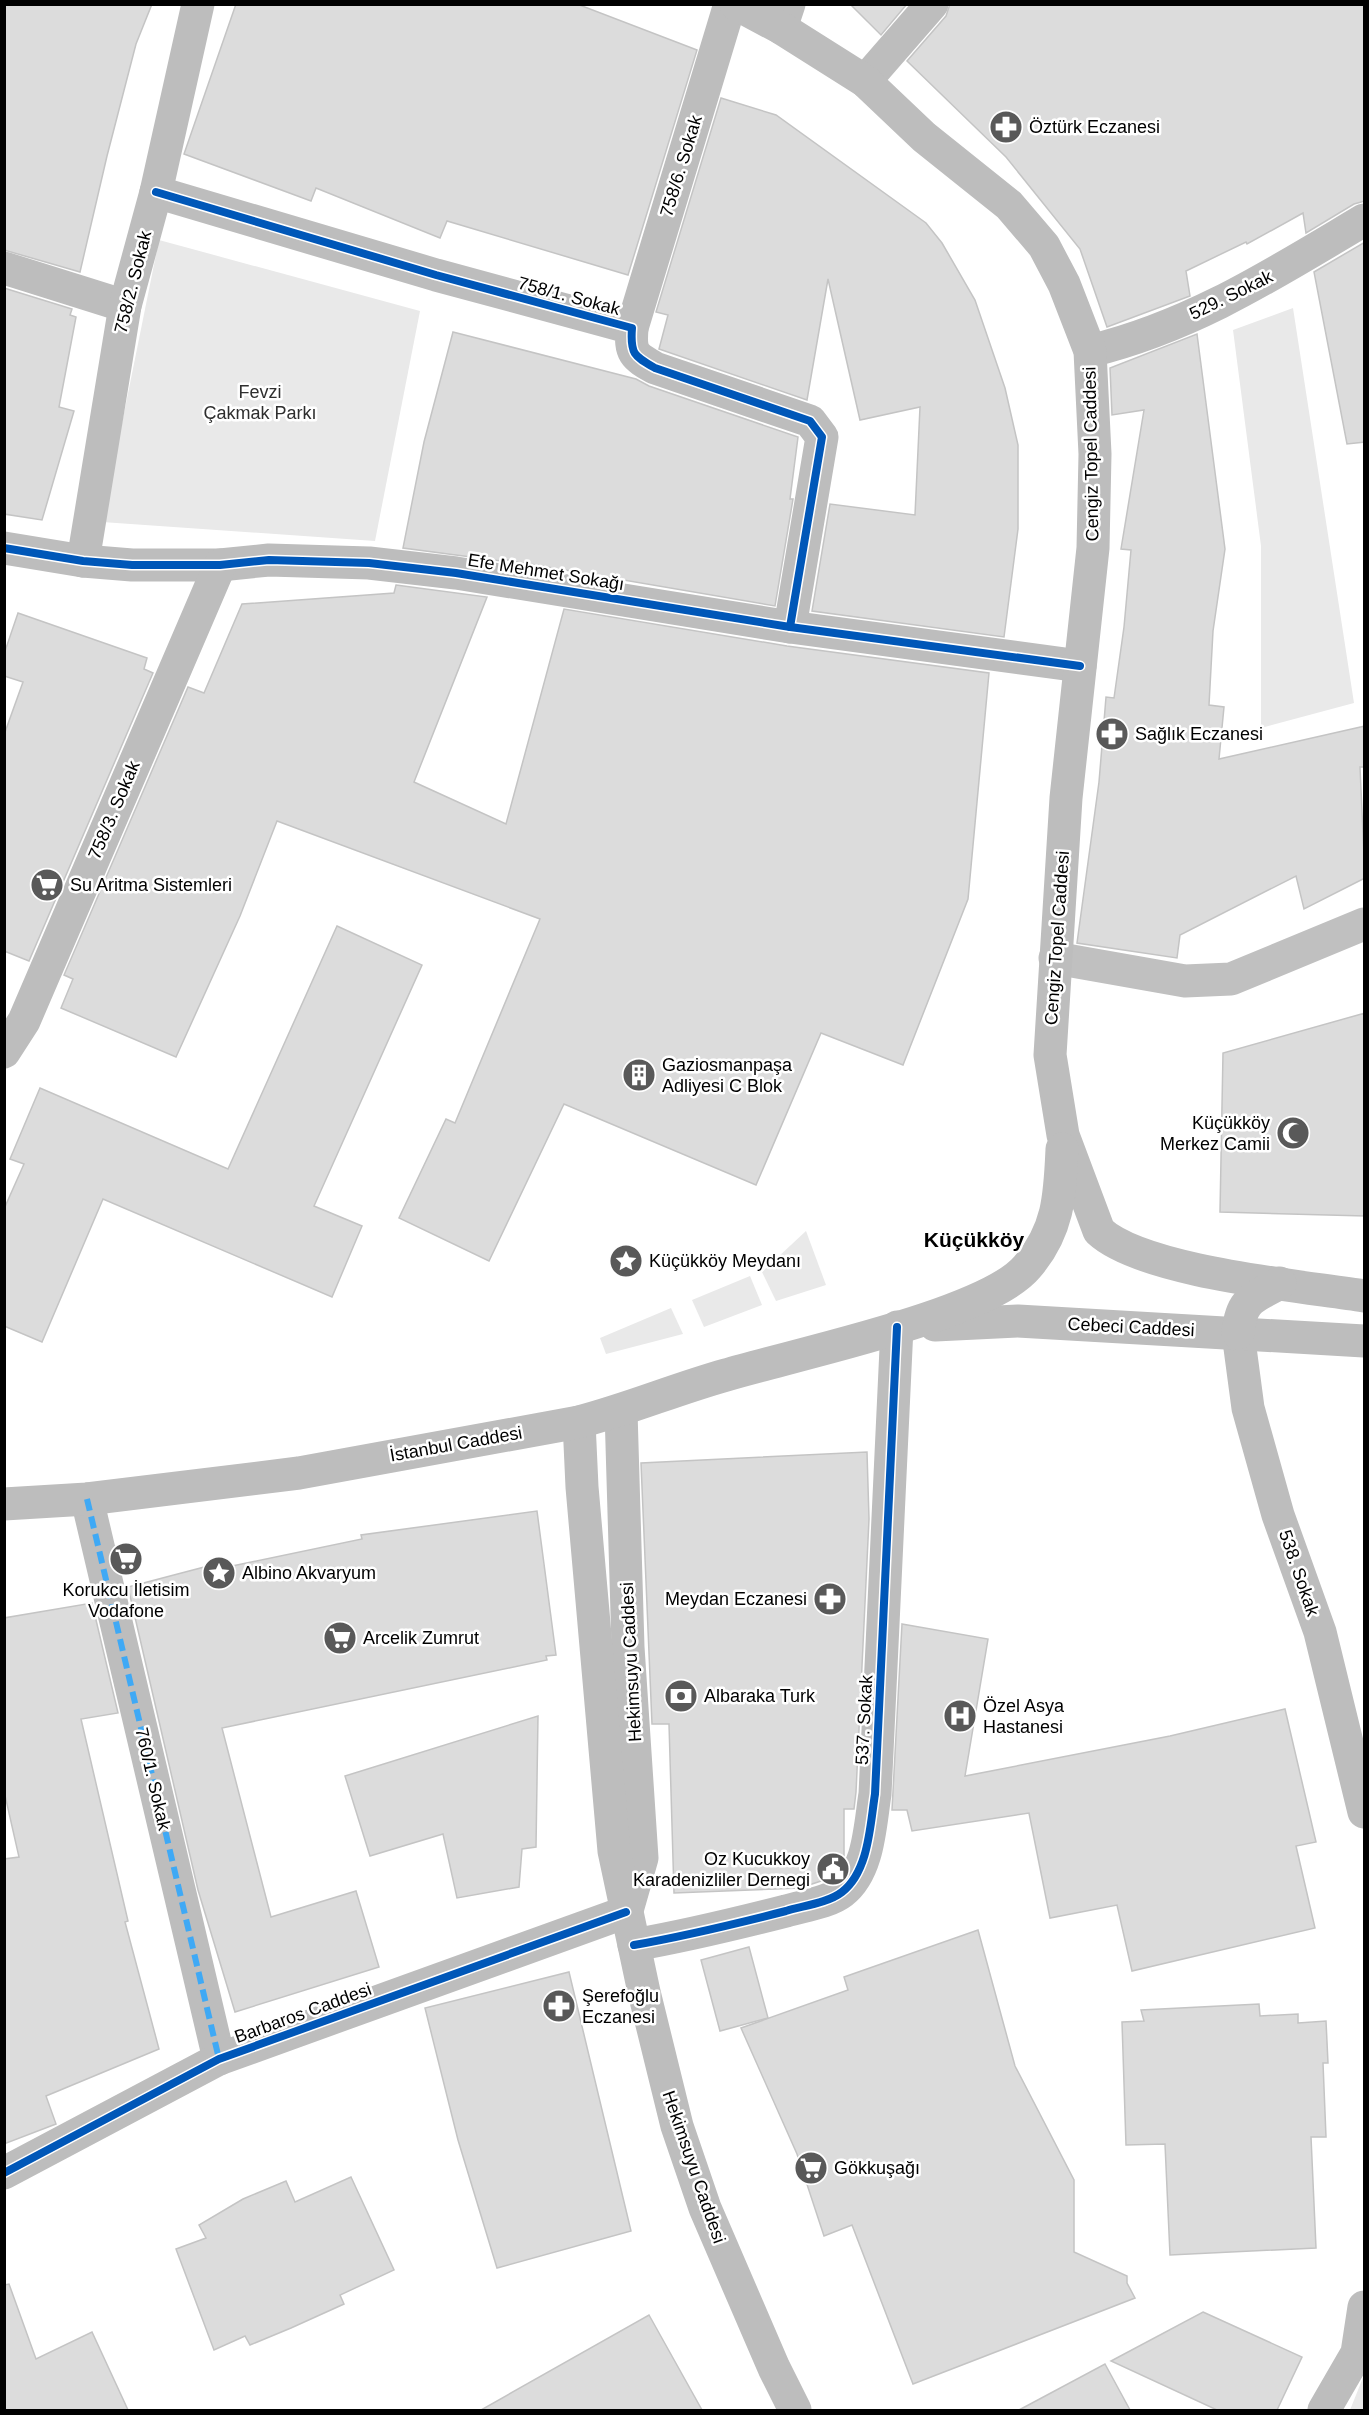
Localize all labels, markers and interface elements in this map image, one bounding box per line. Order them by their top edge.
pharmacy icon: Öztürk Eczanesi [988,109,1024,145]
street label: 758/6. Sokak [656,112,706,219]
place label: Öztürk Eczanesi [1029,117,1160,137]
street label: 758/2. Sokak [111,228,156,335]
street label: 529. Sokak [1186,266,1277,324]
street label: 758/1. Sokak [516,273,623,320]
street label: Cengiz Topel Caddesi [1079,366,1103,542]
park label: Fevzi Çakmak Parkı [203,382,317,423]
street label: Efe Mehmet Sokağı [466,550,626,594]
pharmacy icon: Sağlık Eczanesi [1094,716,1130,752]
place label: Sağlık Eczanesi [1135,724,1263,744]
street label: 758/3. Sokak [84,757,144,862]
street label: Cengiz Topel Caddesi [1041,850,1073,1026]
supermarket icon: Su Aritma Sistemleri [29,867,65,903]
place label: Su Aritma Sistemleri [70,875,232,895]
place label: Gaziosmanpaşa Adliyesi C Blok [662,1055,793,1096]
building icon: Gaziosmanpaşa Adliyesi C Blok [621,1057,657,1093]
place label: Küçükköy Merkez Camii [1160,1113,1270,1154]
mosque icon: Küçükköy Merkez Camii [1275,1115,1311,1151]
district label: Küçükköy [924,1228,1024,1251]
place icon: Küçükköy Meydanı [608,1243,644,1279]
place label: Küçükköy Meydanı [649,1251,801,1271]
street label: Cebeci Caddesi [1067,1314,1195,1340]
street label: İstanbul Caddesi [388,1423,524,1465]
street label: 538. Sokak [1275,1527,1323,1620]
supermarket icon: Korukcu İletisim Vodafone [108,1541,144,1577]
place icon: Albino Akvaryum [201,1555,237,1591]
place label: Albino Akvaryum [242,1563,376,1583]
place label: Korukcu İletisim Vodafone [62,1580,190,1621]
pharmacy icon: Meydan Eczanesi [812,1581,848,1617]
street label: Hekimsuyu Caddesi [617,1582,645,1742]
place label: Meydan Eczanesi [665,1589,807,1609]
supermarket icon: Arcelik Zumrut [322,1620,358,1656]
place label: Arcelik Zumrut [363,1628,479,1648]
street label: 537. Sokak [852,1674,876,1765]
bank icon: Albaraka Turk [663,1678,699,1714]
place label: Albaraka Turk [704,1686,816,1706]
place label: Özel Asya Hastanesi [983,1696,1065,1737]
hospital icon: Özel Asya Hastanesi [942,1698,978,1734]
street label: 760/1. Sokak [131,1726,175,1833]
place label: Oz Kucukkoy Karadenizliler Dernegi [633,1849,810,1890]
public building icon: Oz Kucukkoy Karadenizliler Dernegi [815,1851,851,1887]
street label: Barbaros Caddesi [232,1979,374,2047]
place label: Şerefoğlu Eczanesi [582,1986,659,2027]
pharmacy icon: Şerefoğlu Eczanesi [541,1988,577,2024]
street label: Hekimsuyu Caddesi [658,2088,730,2246]
supermarket icon: Gökkuşağı [793,2150,829,2186]
place label: Gökkuşağı [834,2158,920,2178]

